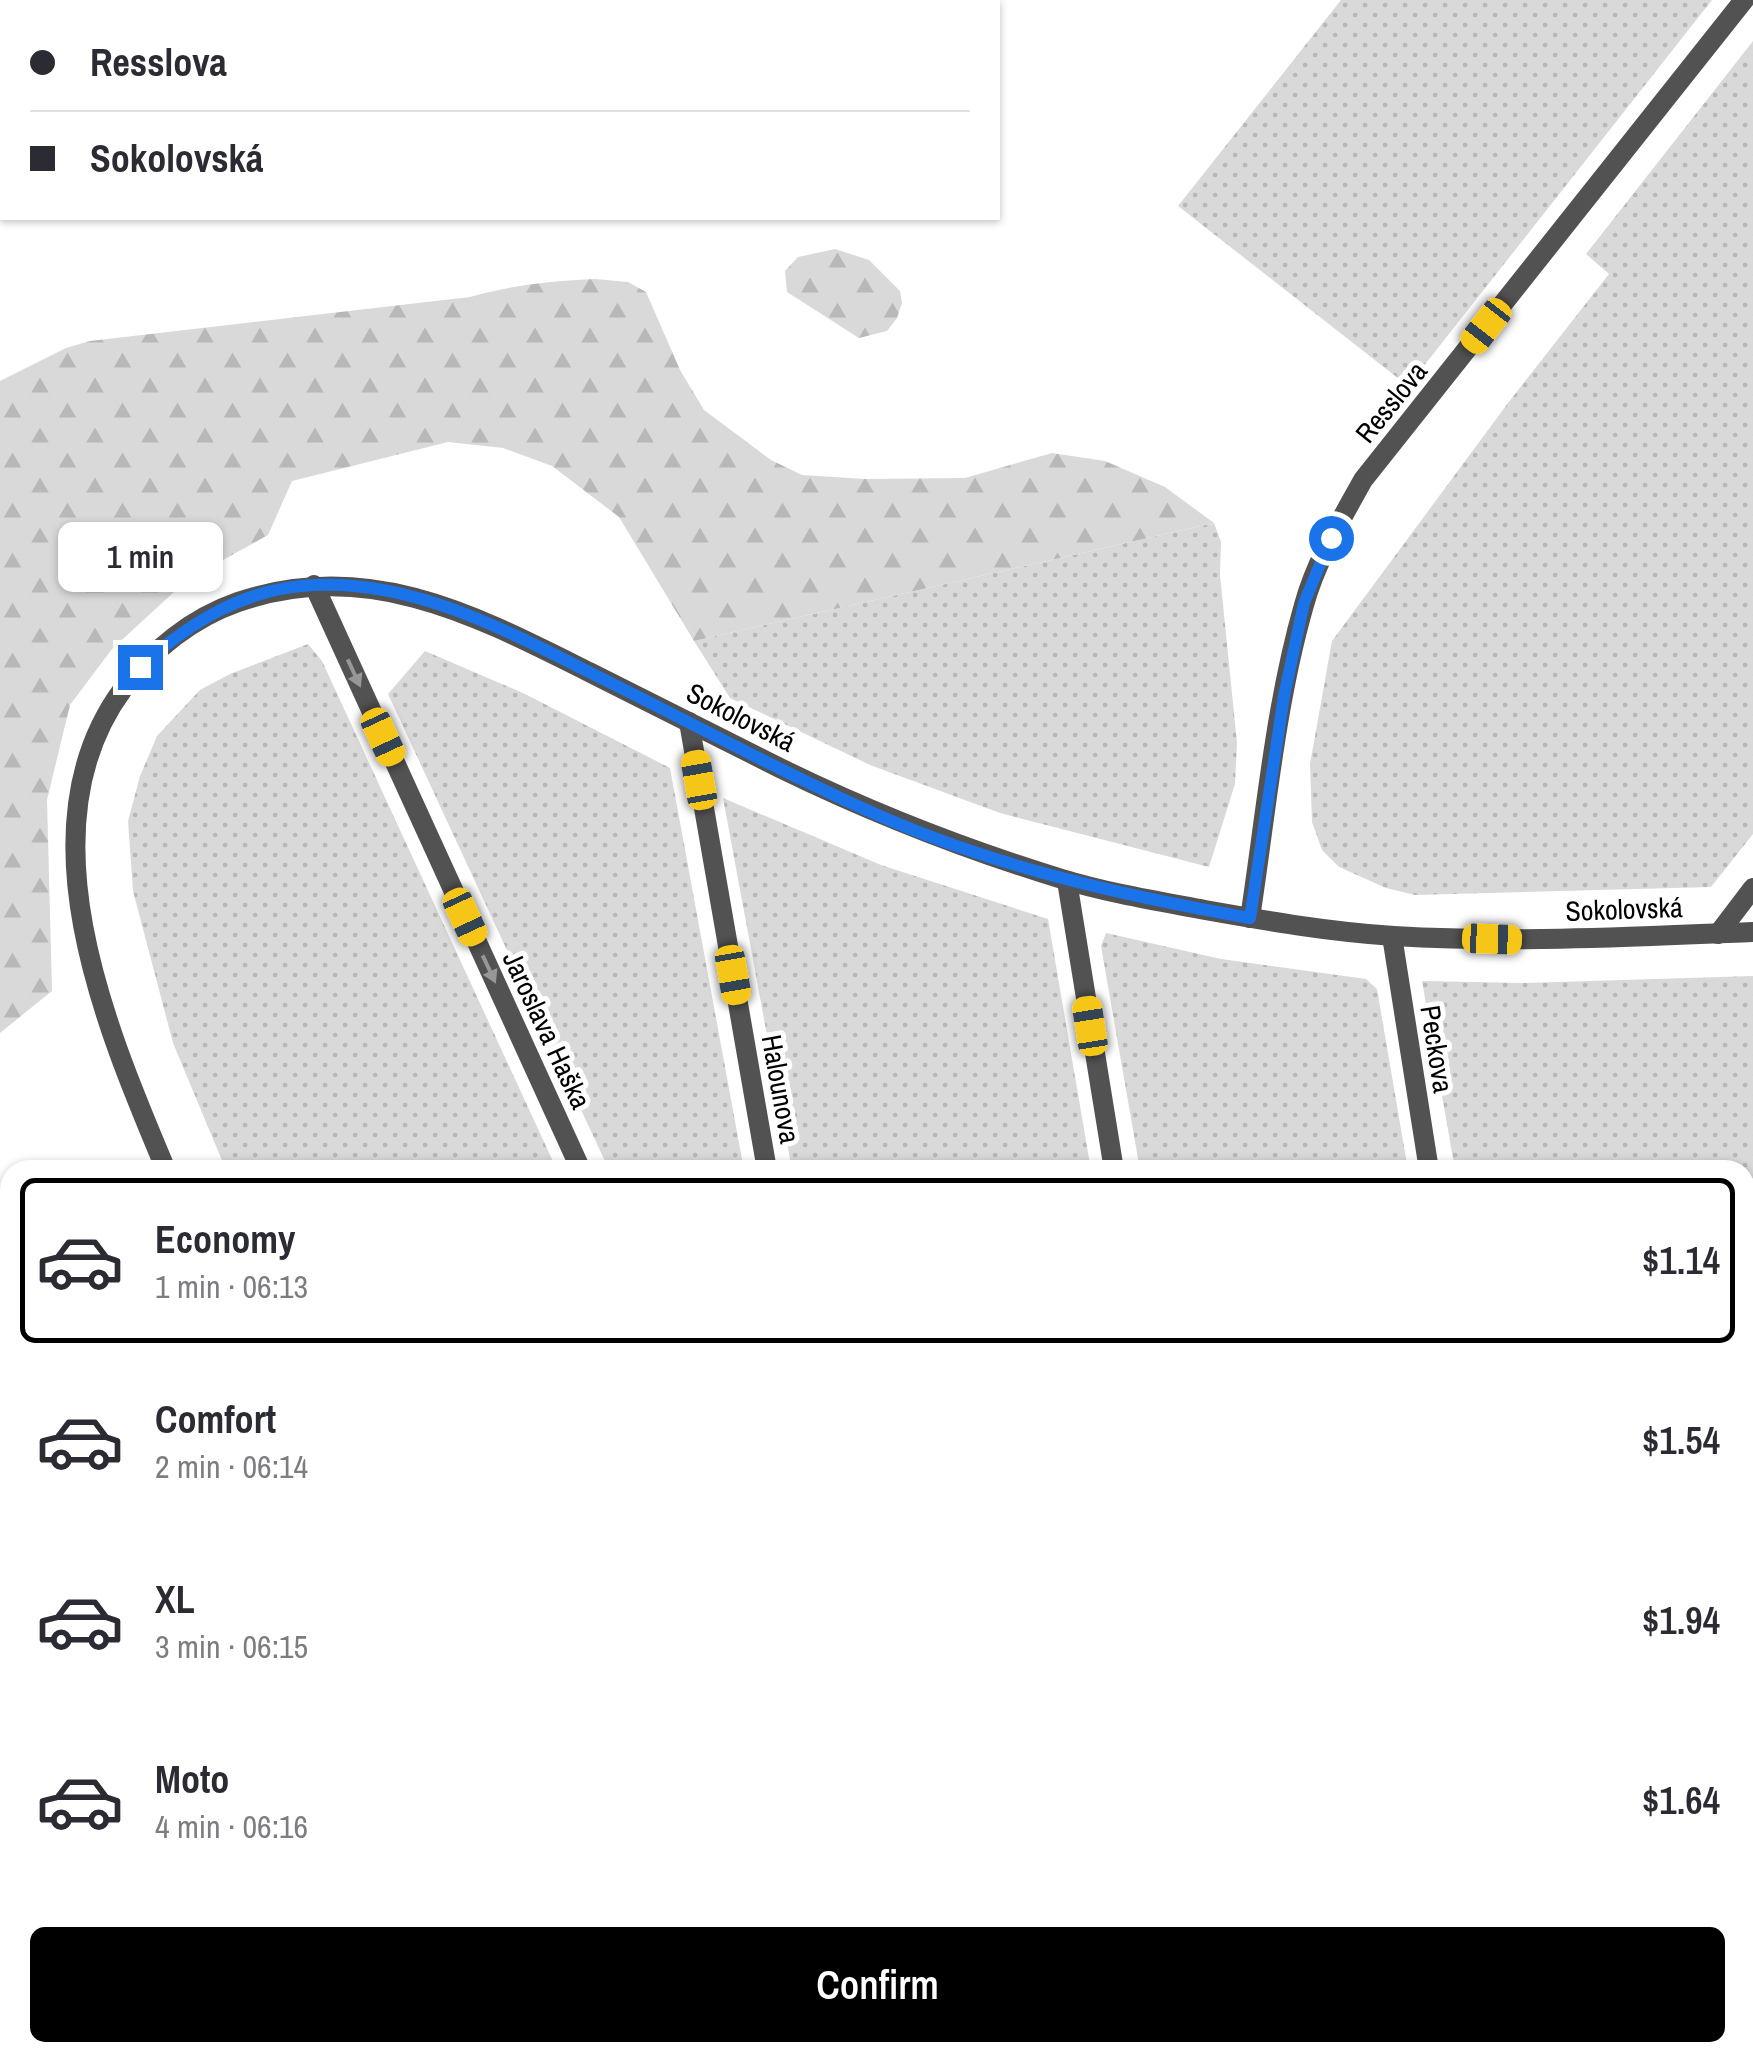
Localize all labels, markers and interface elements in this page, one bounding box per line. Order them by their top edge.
text: Resslova [90,37,227,88]
text: Sokolovská [90,133,263,184]
car [1456,293,1516,359]
street label: Resslova [1347,353,1436,451]
route start [1309,516,1354,561]
callout: 1 min [58,522,222,592]
text: 1 min [107,535,174,578]
route end [118,645,163,690]
one-way arrow [345,659,362,688]
street label: Sokolovská [680,673,802,761]
car [357,703,409,771]
car [679,748,719,812]
car [439,883,491,951]
street label: Sokolovská [1565,888,1684,930]
car [1461,923,1523,955]
car [713,943,753,1007]
street label: Jaroslava Haška [494,945,600,1115]
one-way arrow [481,954,497,984]
car [1070,994,1110,1058]
street label: Peckova [1411,1003,1463,1096]
street label: Halounova [753,1032,809,1147]
text: Economy [155,1214,295,1265]
icon: car [35,1216,125,1306]
text: $1.14 [1642,1235,1720,1286]
text: 1 min · 06:13 [155,1265,308,1308]
text: Comfort [155,1394,276,1445]
icon: car [35,1396,125,1486]
text: $1.54 [1642,1415,1720,1466]
text: 2 min · 06:14 [155,1445,308,1488]
text: XL [155,1574,195,1625]
icon: car [35,1576,125,1666]
text: $1.94 [1642,1595,1720,1646]
text: 3 min · 06:15 [155,1625,308,1668]
text: Moto [155,1754,229,1805]
icon: car [35,1756,125,1846]
text: $1.64 [1642,1775,1720,1826]
text: 4 min · 06:16 [155,1805,308,1848]
button: Confirm [30,1927,1725,2042]

